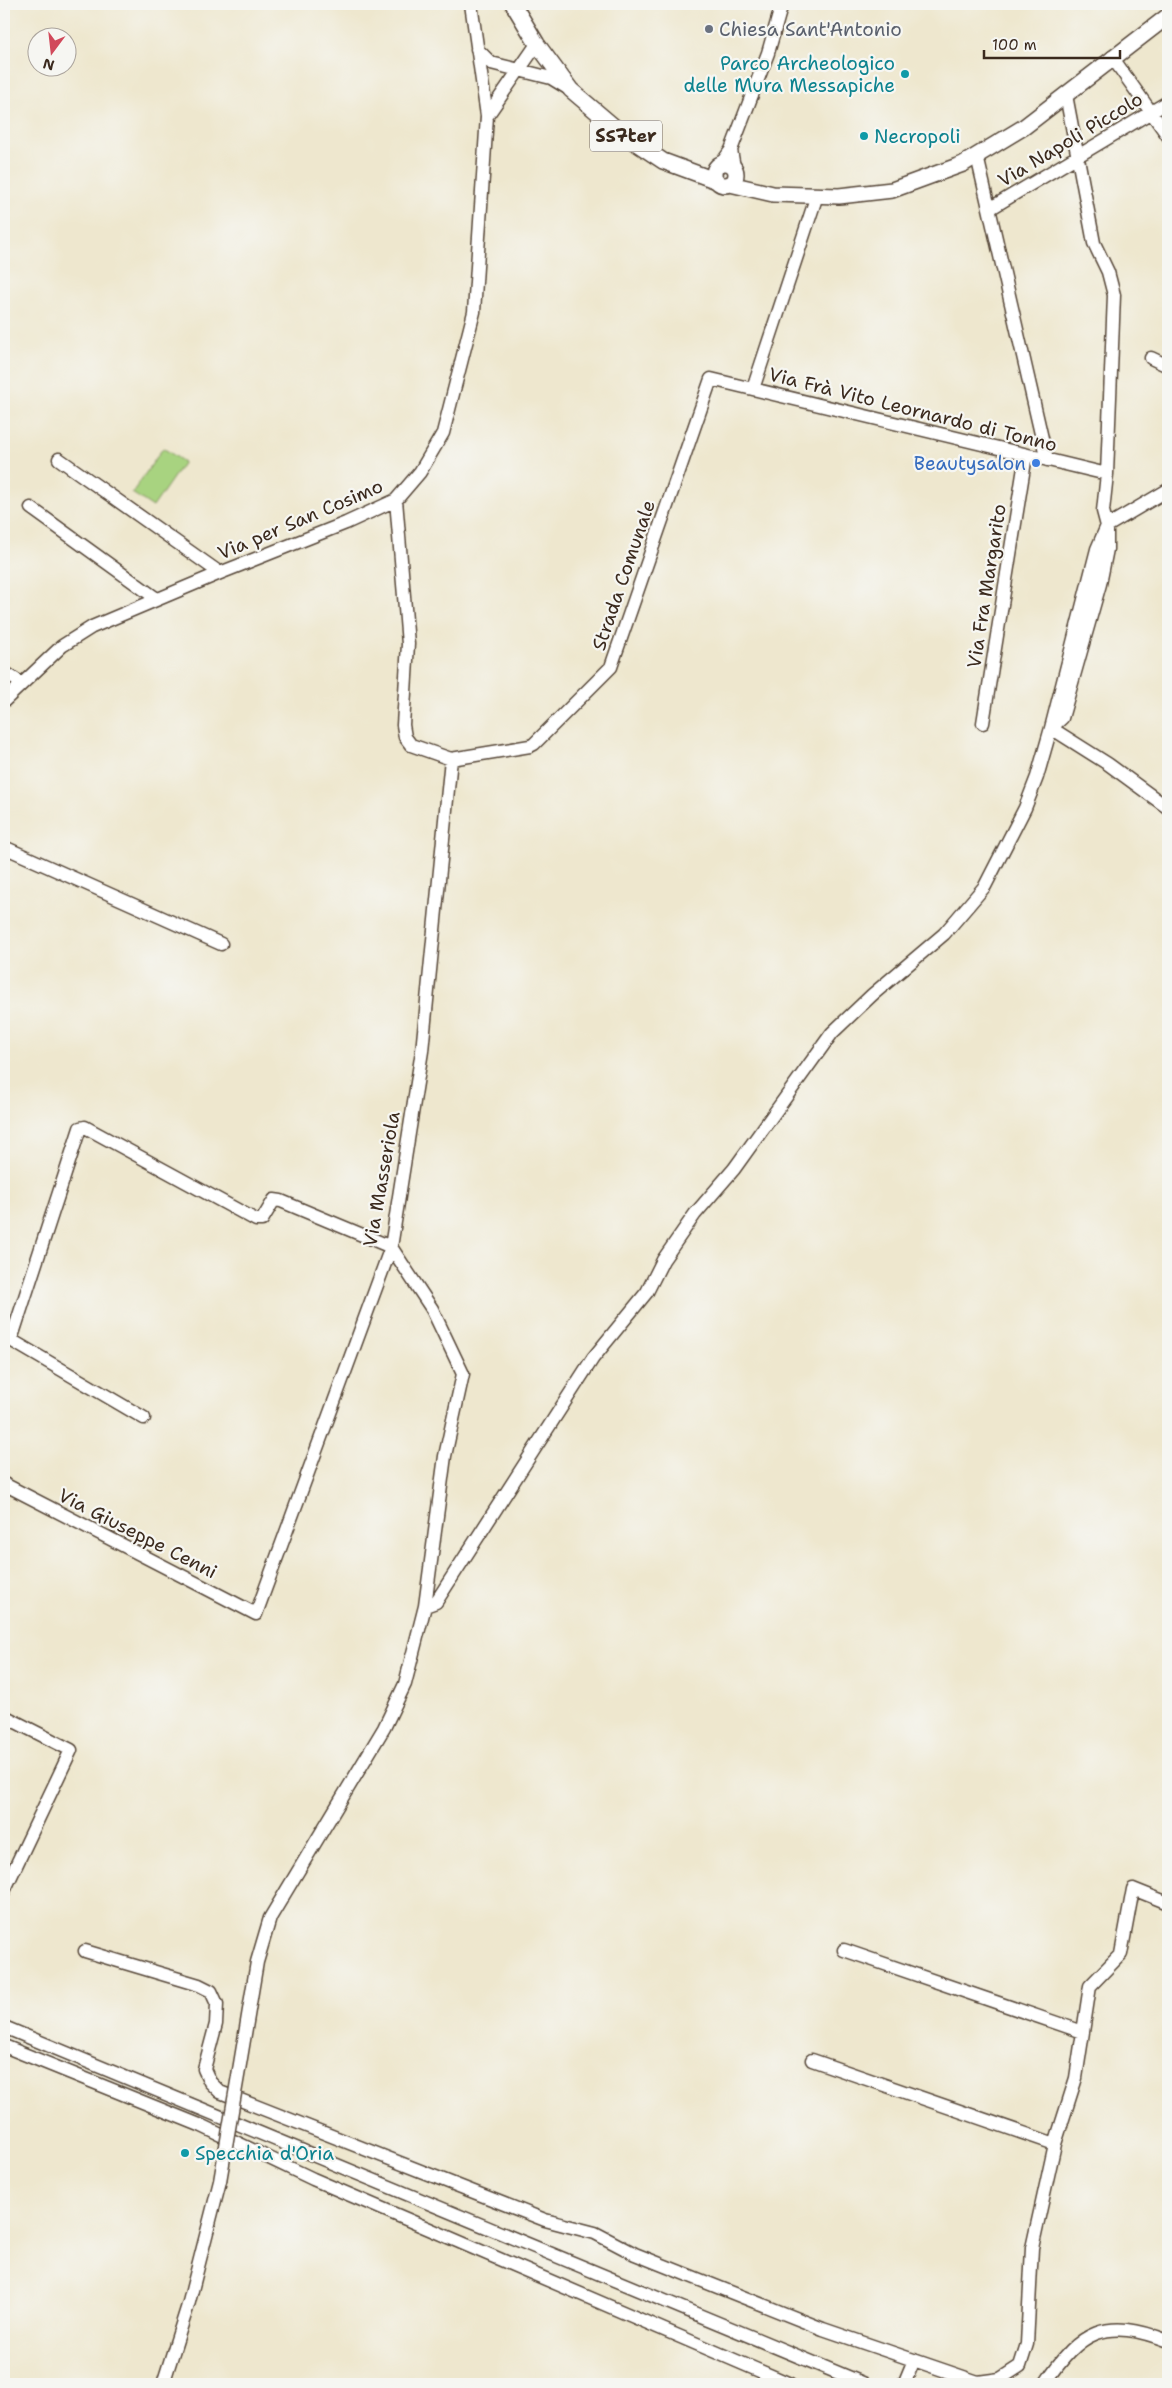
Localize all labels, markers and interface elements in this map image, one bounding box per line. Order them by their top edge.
place label: Chiesa Sant'Antonio [719,17,902,42]
marker: Chiesa Sant'Antonio [703,23,715,35]
north arrow [28,28,78,78]
scale bar [984,28,1121,60]
text: 100 m [992,35,1037,55]
place label: Parco Archeologico delle Mura Messapiche [683,51,895,98]
text: N [41,54,56,75]
marker: Parco Archeologico delle Mura Messapiche [899,68,911,80]
street label: Via Napoli Piccolo [993,86,1147,193]
road number: SS7ter [590,120,662,152]
place label: Necropoli [874,124,961,149]
marker: Necropoli [858,130,870,142]
street label: Via Frà Vito Leornardo di Tonno [766,361,1060,457]
place label: Beautysalon [914,451,1026,476]
marker: Beautysalon [1030,457,1042,469]
street label: Via per San Cosimo [214,473,387,566]
street label: Strada Comunale [586,497,661,654]
street label: Via Fra Margarito [961,502,1012,670]
street label: Via Masseriola [357,1109,406,1249]
street label: Via Giuseppe Cenni [54,1483,222,1584]
place label: Specchia d'Oria [195,2141,334,2166]
marker: Specchia d'Oria [179,2147,191,2159]

